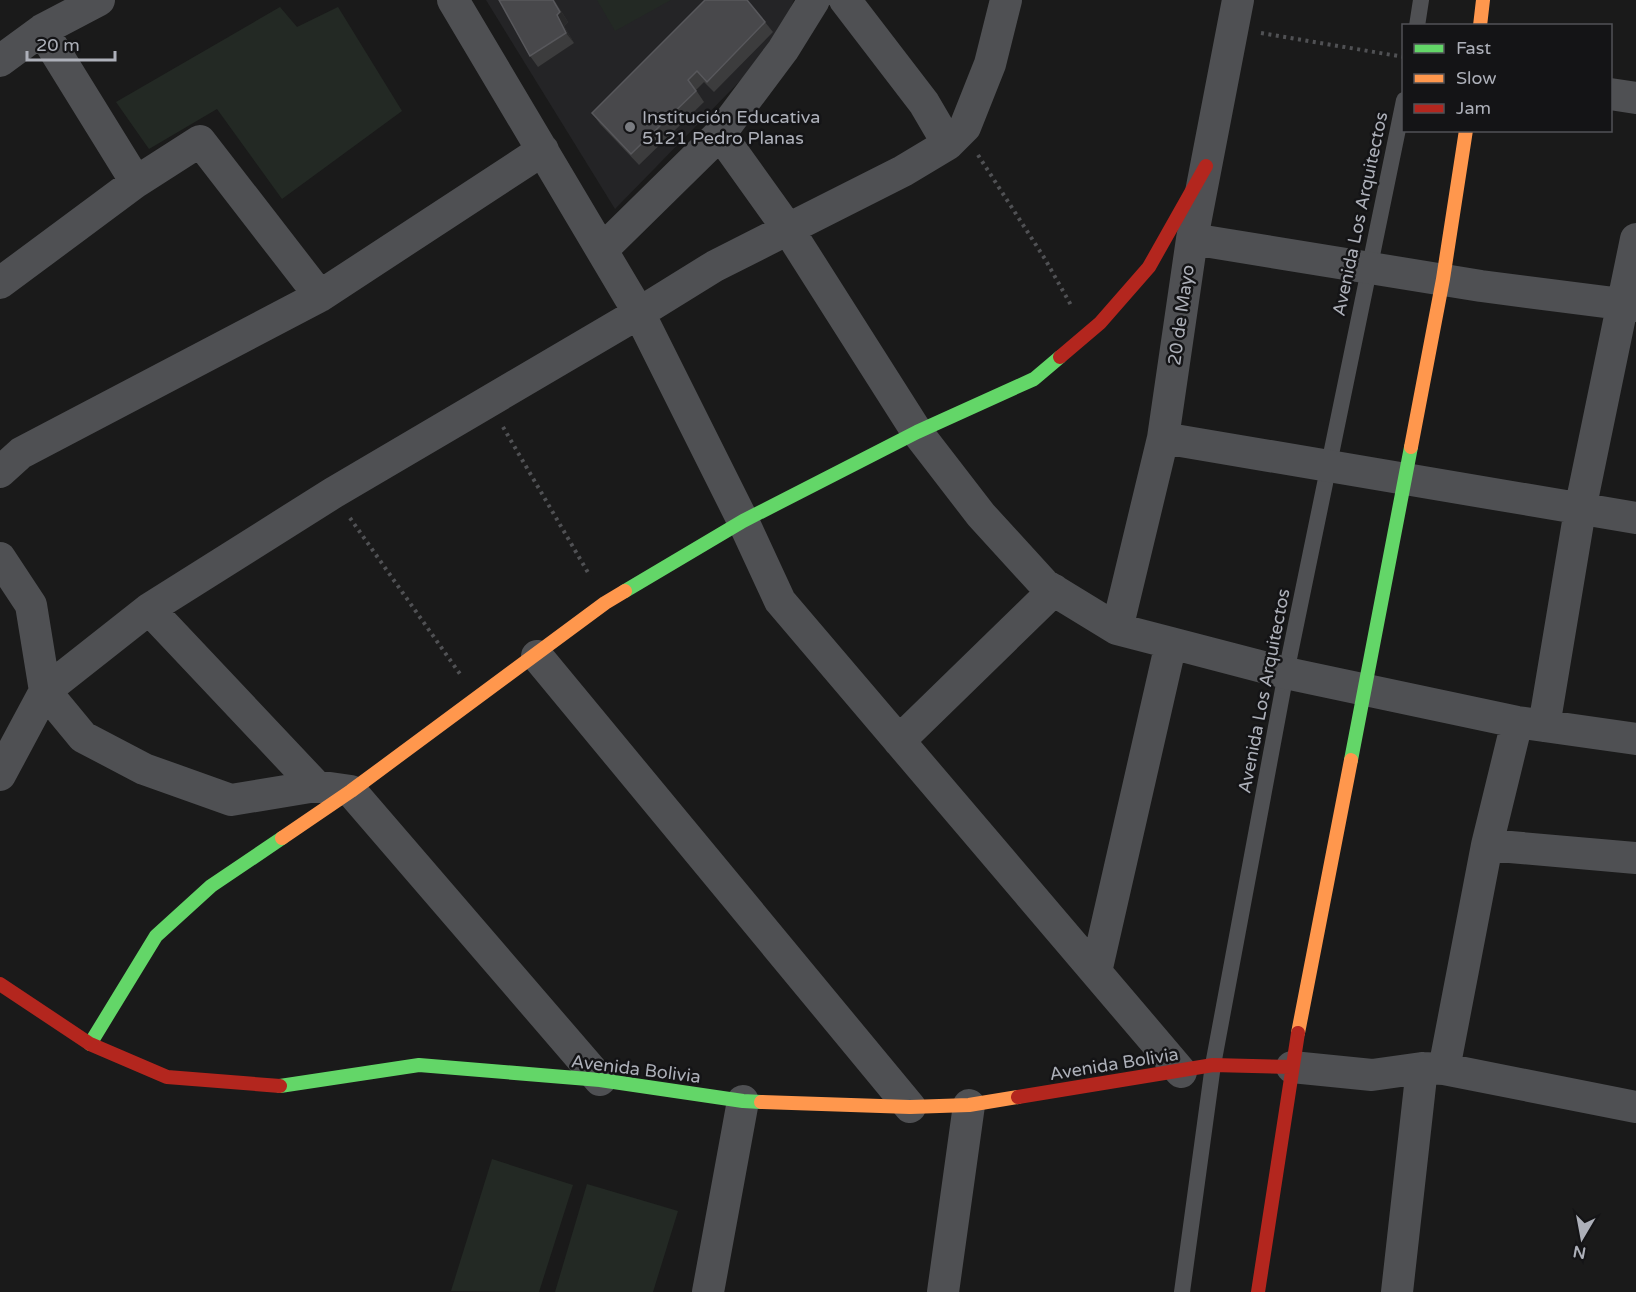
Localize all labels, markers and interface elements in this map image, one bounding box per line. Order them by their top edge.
scale bar [27,24,116,62]
legend [1402,24,1612,132]
text: 20 m [36,34,80,56]
text: Fast [1456,37,1491,59]
text: Slow [1456,67,1497,89]
text: Jam [1456,97,1491,119]
place label: Institución Educativa 5121 Pedro Planas [642,106,820,149]
street label: Avenida Los Arquitectos [1328,110,1392,318]
marker: Institución Educativa 5121 Pedro Planas [623,120,637,134]
street label: 20 de Mayo [1163,263,1199,367]
street label: Avenida Los Arquitectos [1233,587,1295,795]
street label: Avenida Bolivia [1048,1043,1180,1085]
street label: Avenida Bolivia [570,1050,702,1088]
north arrow [1552,1208,1612,1268]
text: N [1572,1241,1588,1263]

